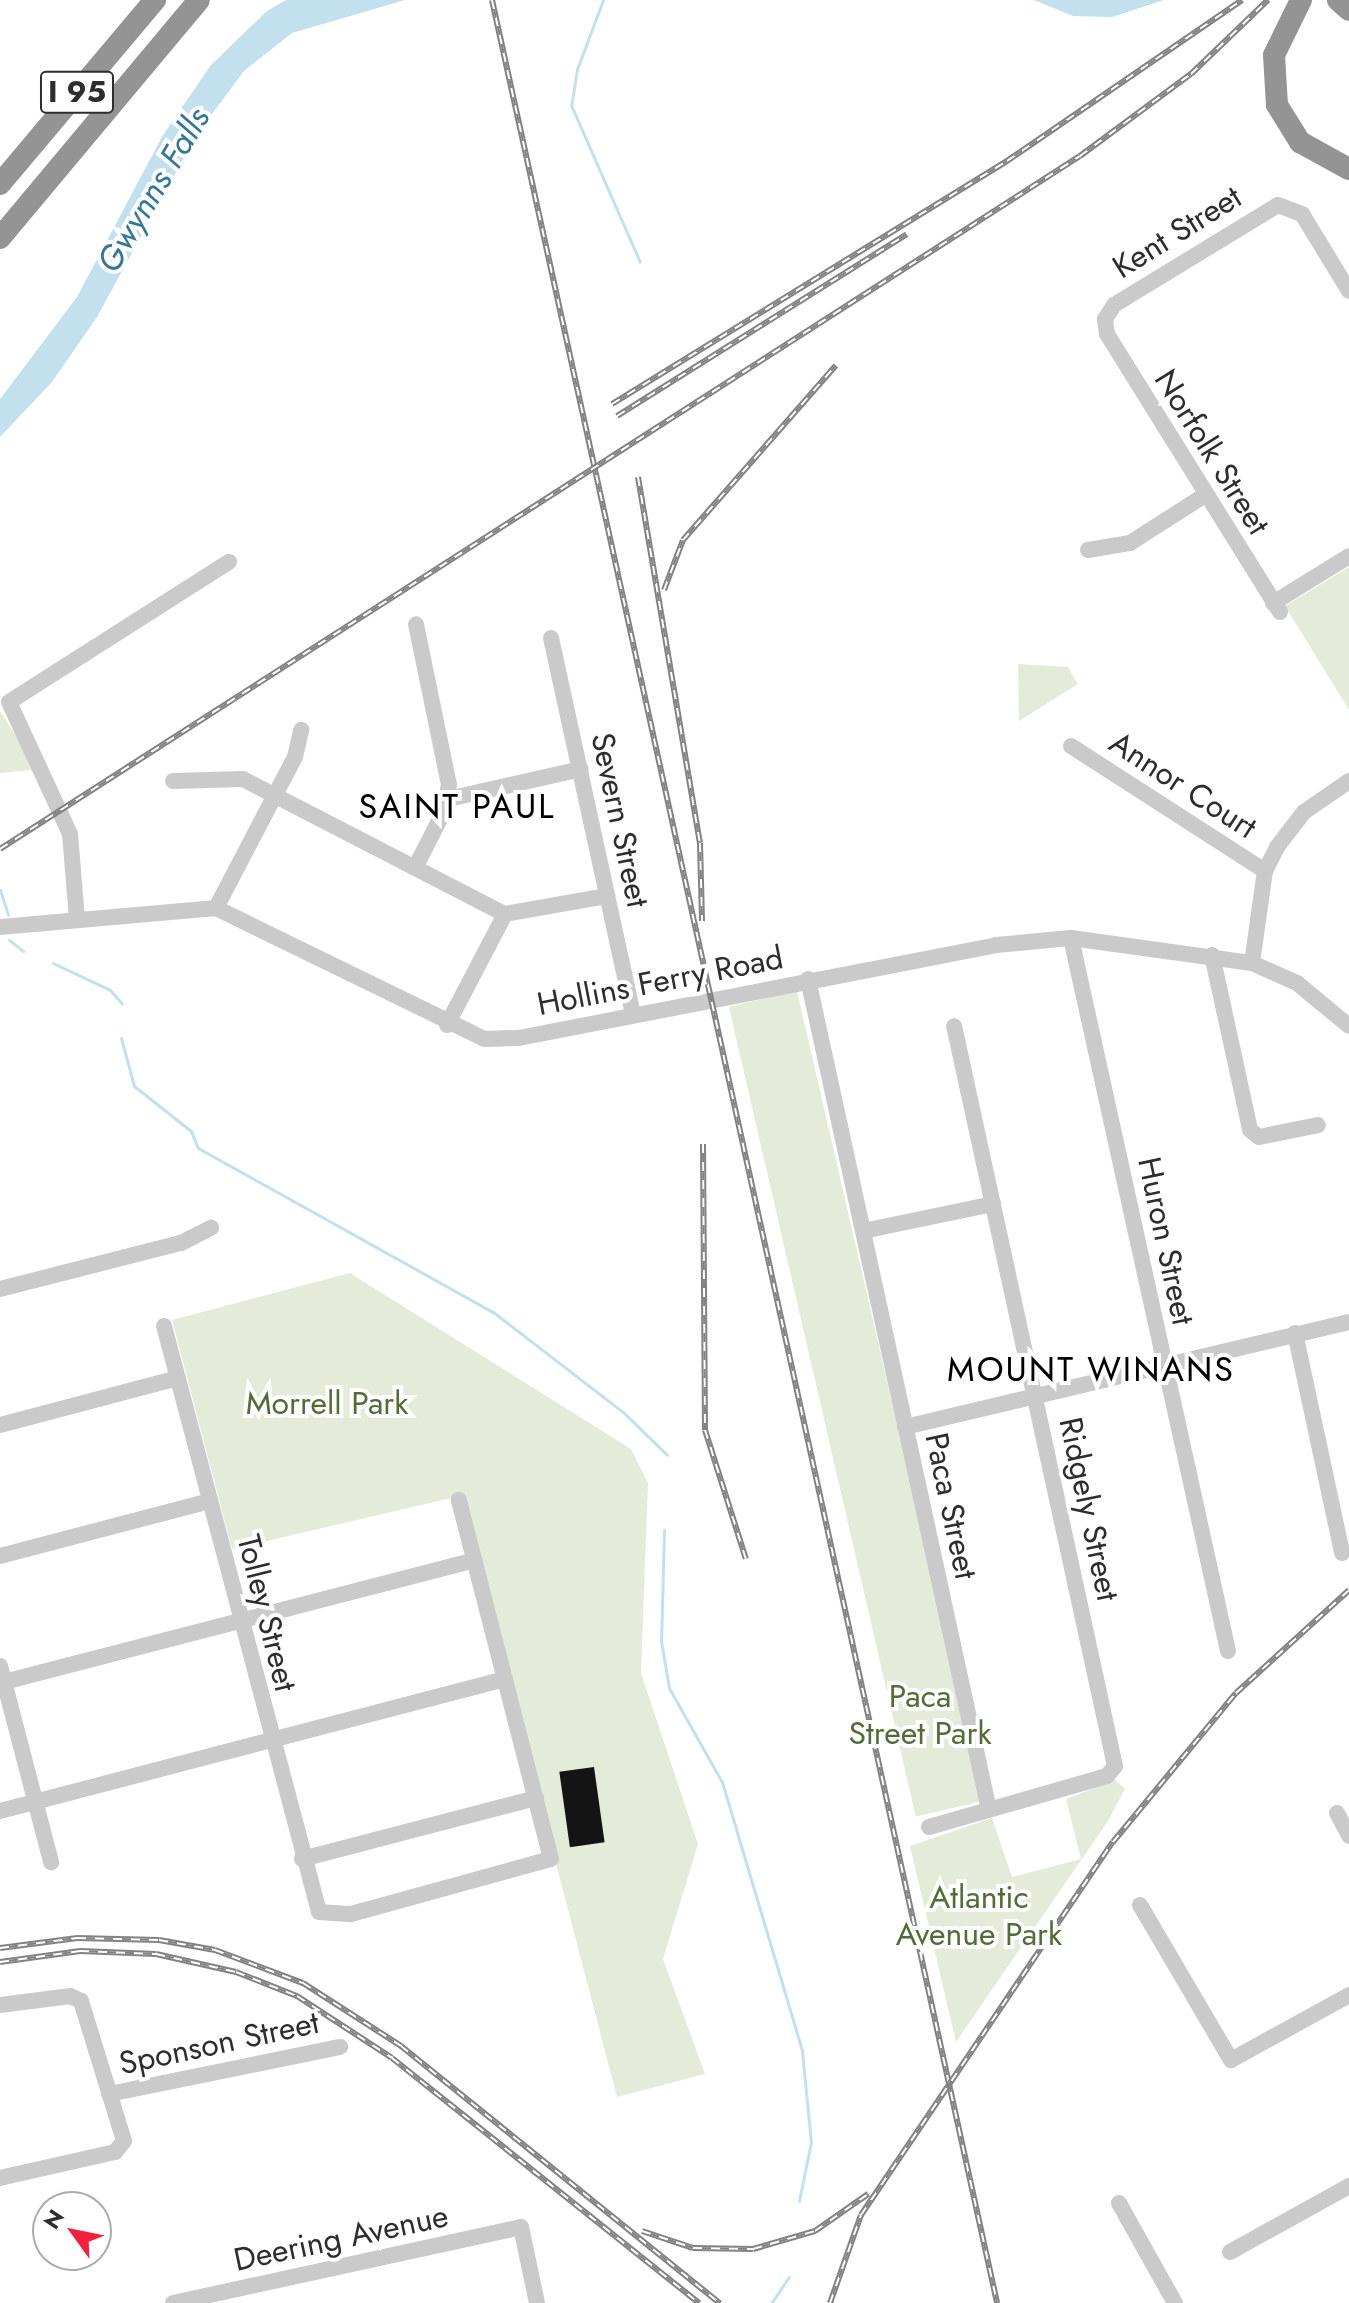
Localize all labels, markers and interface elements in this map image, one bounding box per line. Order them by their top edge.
road number: I 95 [39,66,115,118]
water label: Gwynns Falls [88,100,218,280]
street label: Kent Street [1106,178,1248,286]
street label: Norfolk Street [1146,362,1278,542]
street label: Annor Court [1102,723,1264,847]
street label: Severn Street [583,729,657,911]
district label: SAINT PAUL [358,787,556,827]
street label: Hollins Ferry Road [534,938,786,1024]
street label: Huron Street [1130,1154,1202,1328]
district label: MOUNT WINANS [947,1350,1235,1390]
park label: Morrell Park [246,1384,408,1422]
street label: Ridgely Street [1051,1414,1127,1604]
street label: Paca Street [917,1429,985,1583]
street label: Tolley Street [229,1531,305,1695]
park label: Paca Street Park [849,1678,991,1753]
park label: Atlantic Avenue Park [896,1879,1062,1954]
street label: Sponson Street [116,2003,322,2083]
north arrow [32,2191,112,2271]
street label: Deering Avenue [230,2197,452,2279]
text: N [35,2203,72,2235]

